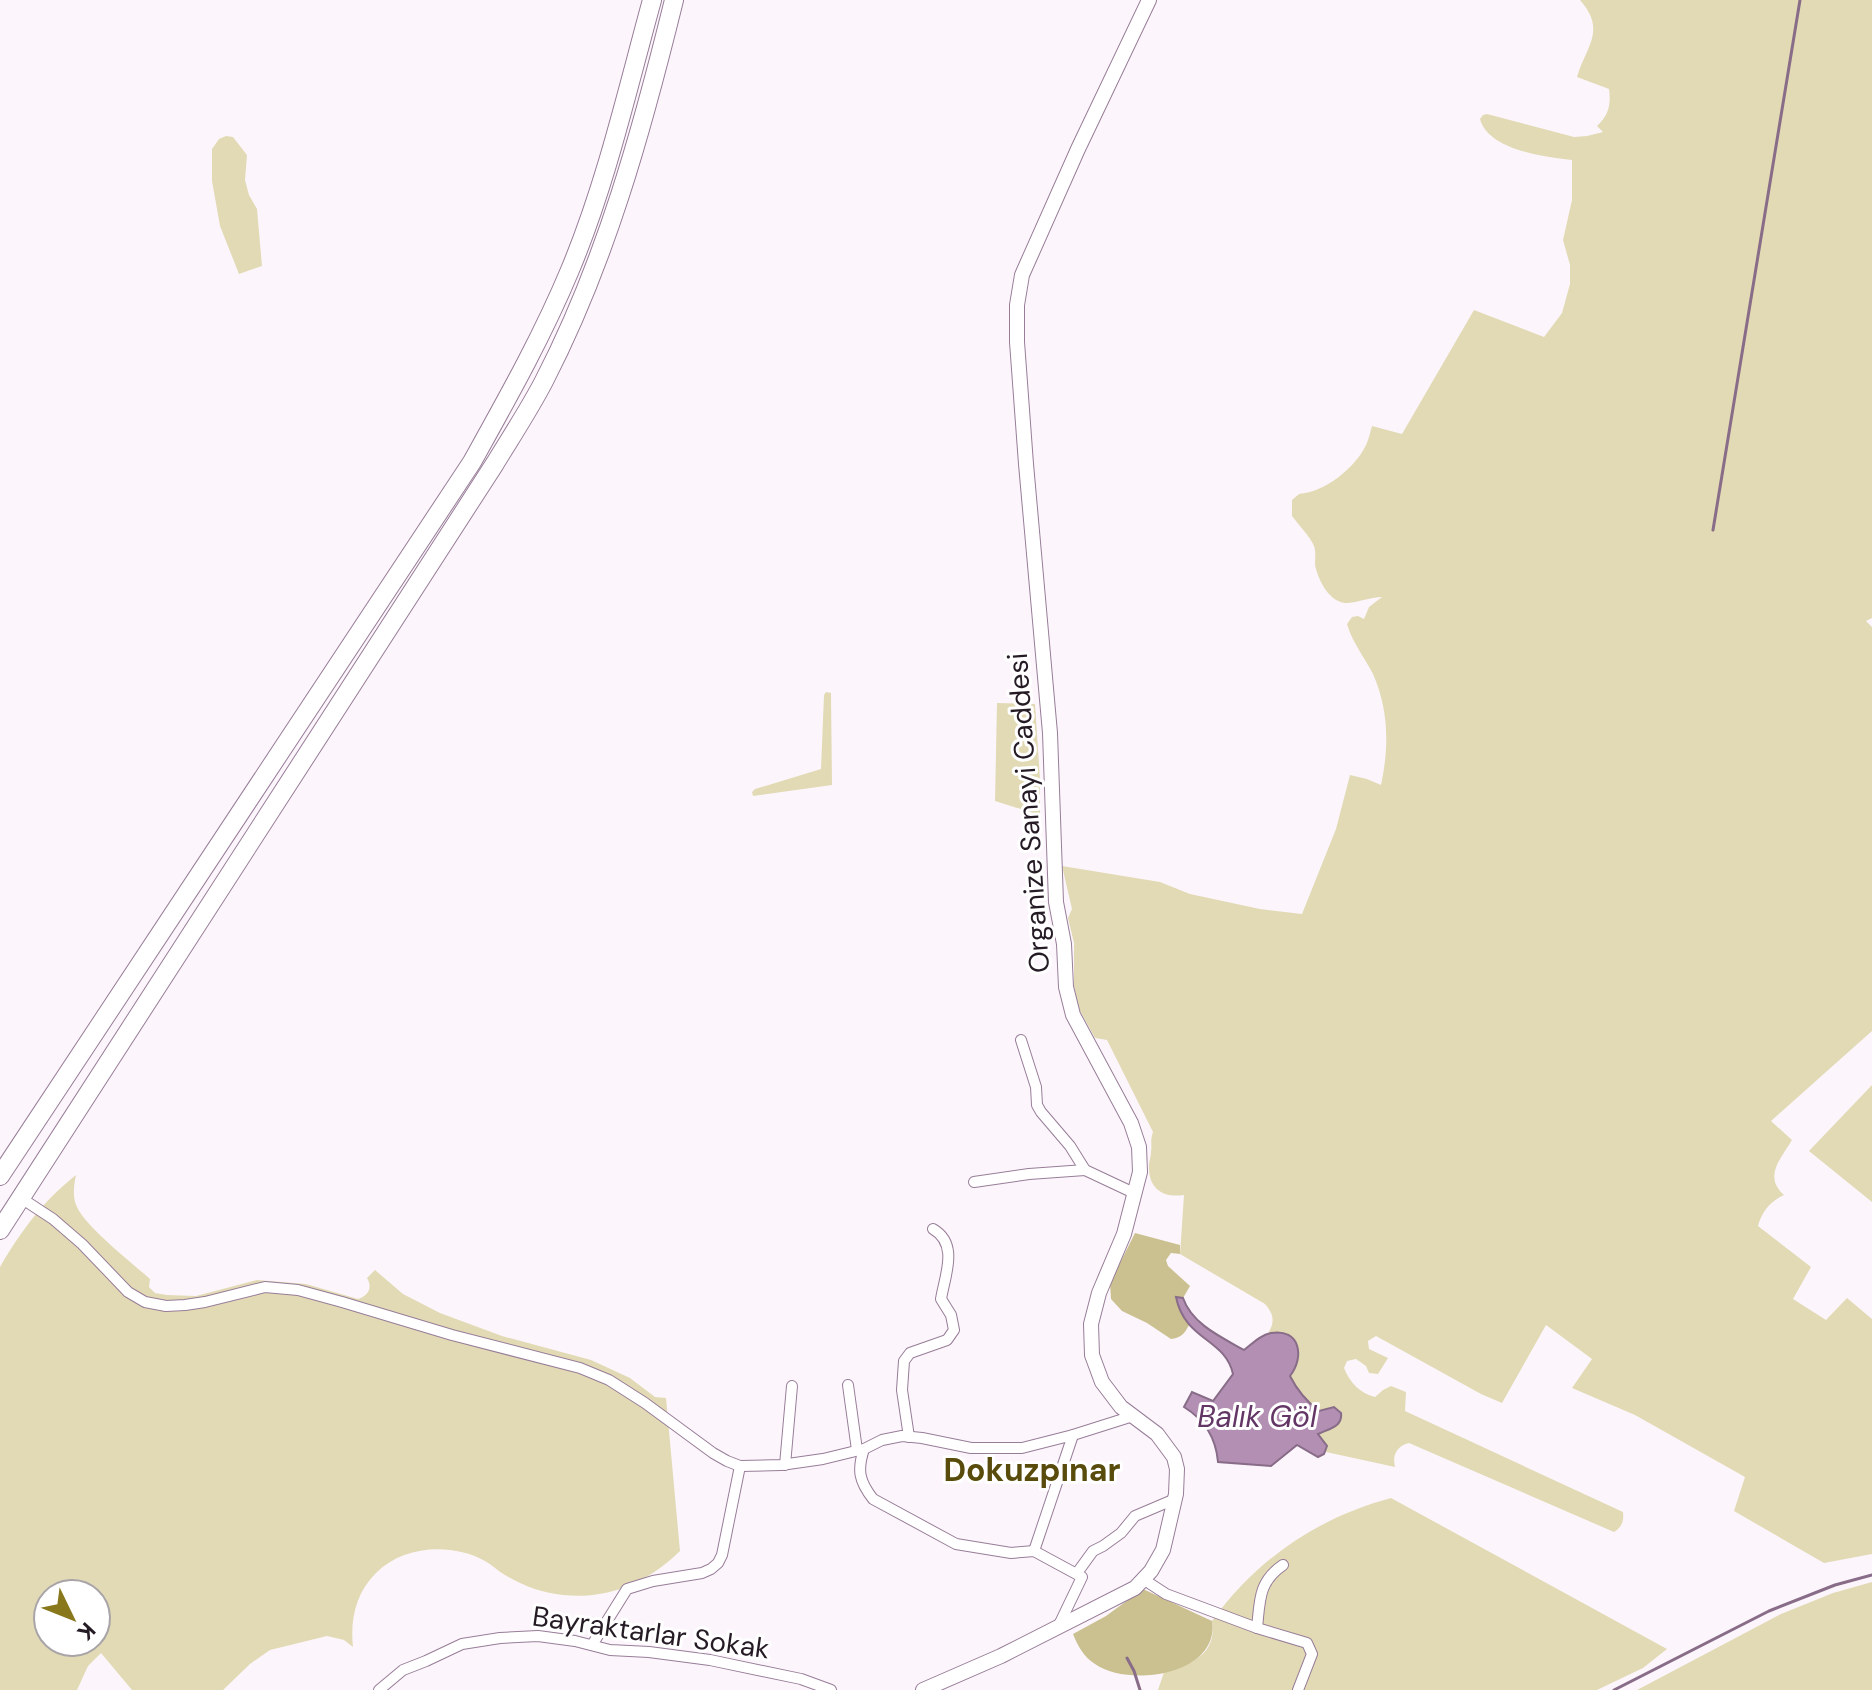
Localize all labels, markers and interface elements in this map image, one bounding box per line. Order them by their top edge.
street label: Organize Sanayi Caddesi [999,652,1058,974]
water label: Balık Göl [1197,1397,1318,1436]
district label: Dokuzpınar [943,1449,1121,1491]
north arrow [32,1578,112,1658]
street label: Bayraktarlar Sokak [530,1598,772,1667]
text: K [71,1616,102,1646]

